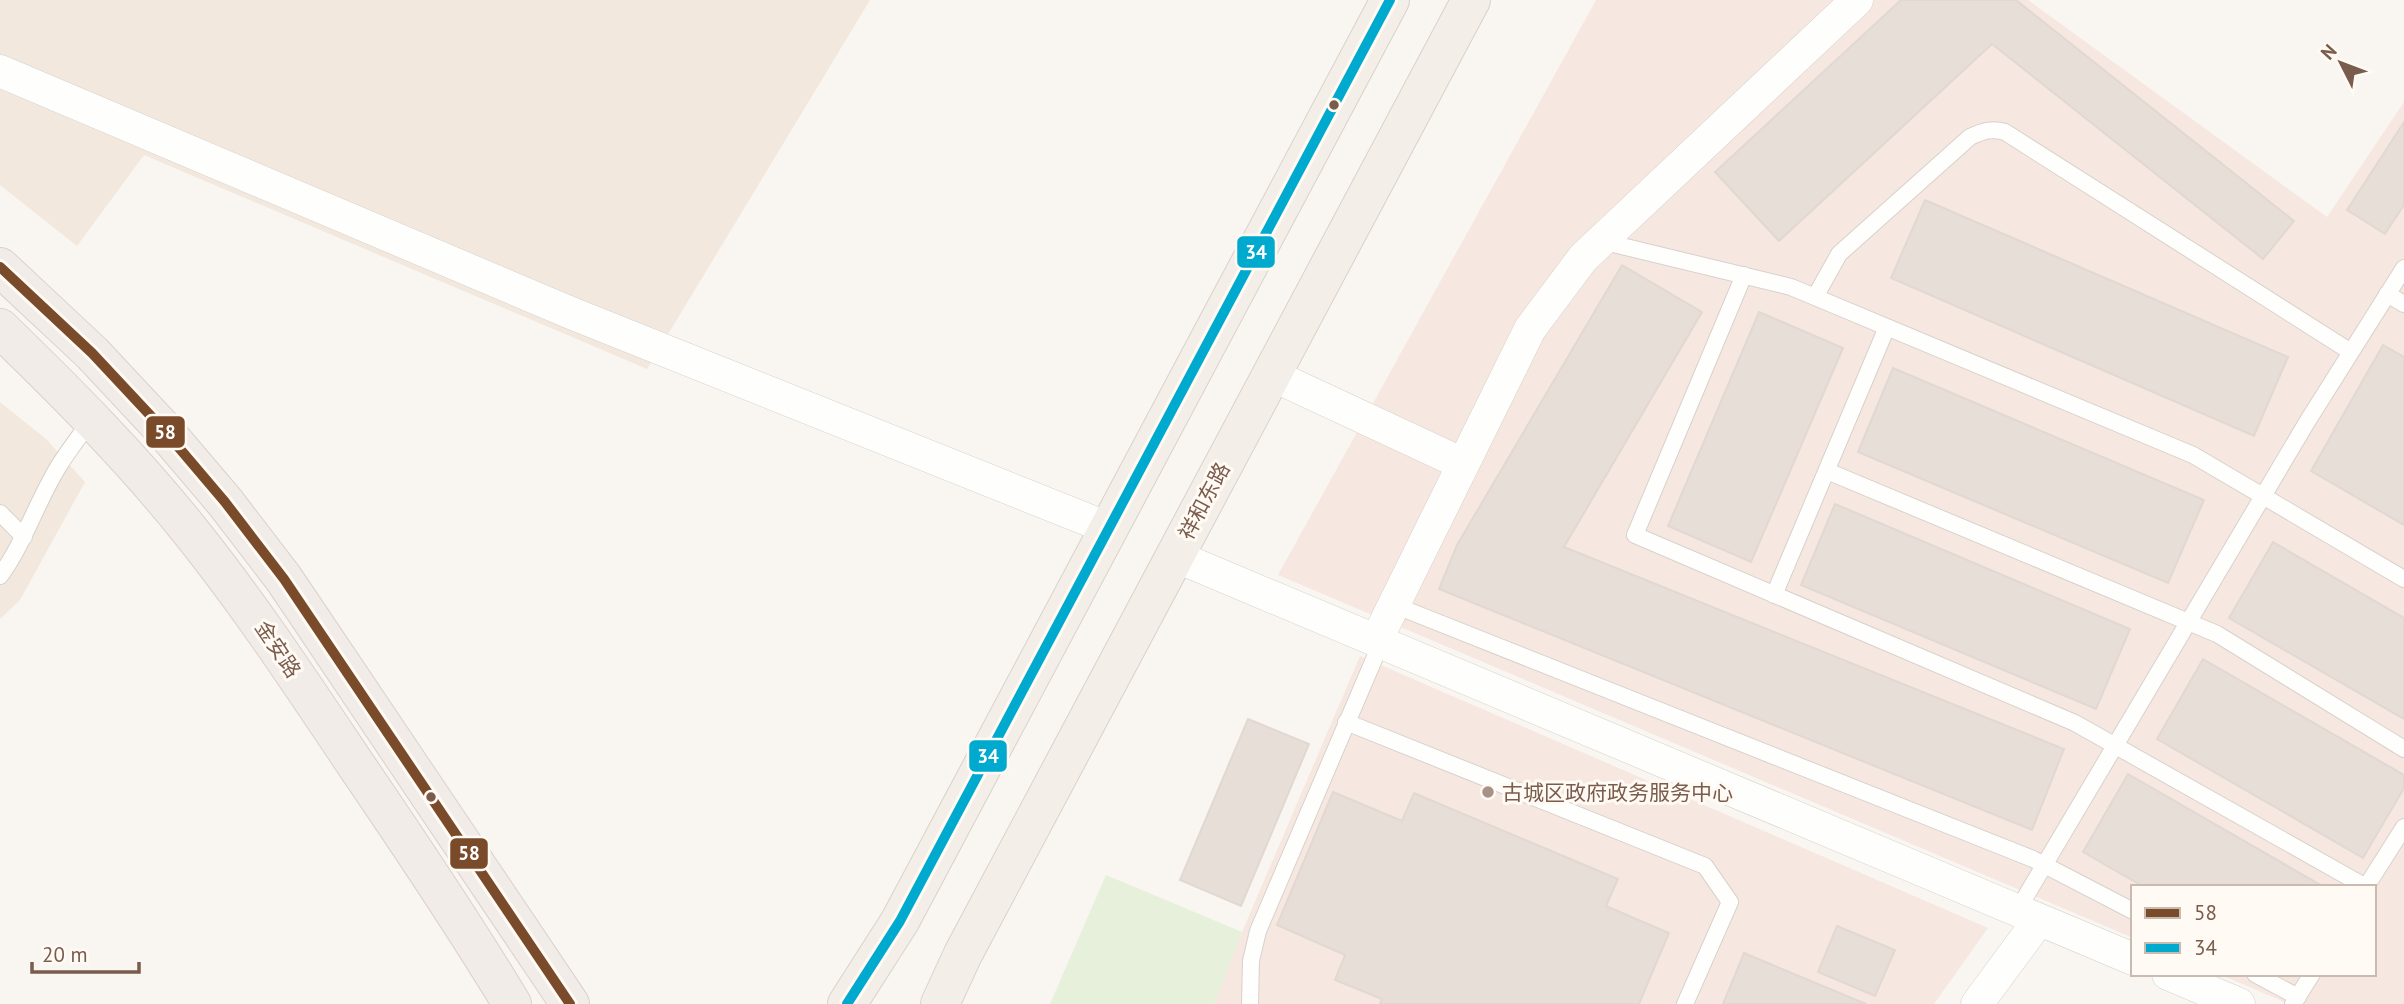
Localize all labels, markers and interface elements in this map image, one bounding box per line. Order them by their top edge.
north arrow [2306,28,2376,98]
text: N [2315,39,2341,64]
unlabelled marker [1327,98,1341,112]
line badge: 34 [1236,235,1276,269]
text: 34 [1245,240,1267,264]
line badge: 58 [145,415,186,449]
text: 58 [154,420,176,444]
street label: 祥和东路 [1172,458,1236,544]
street label: 金安路 [249,615,307,683]
line badge: 34 [968,739,1008,773]
text: 34 [977,744,999,768]
place label: 古城区政府政务服务中心 [1502,779,1733,806]
marker: 古城区政府政务服务中心 [1480,784,1496,800]
unlabelled marker [424,790,438,804]
line badge: 58 [449,837,489,870]
text: 58 [458,841,480,865]
legend [2131,885,2376,976]
text: 58 [2194,899,2217,926]
scale bar [32,930,138,974]
text: 34 [2194,934,2217,961]
text: 20 m [42,941,88,968]

